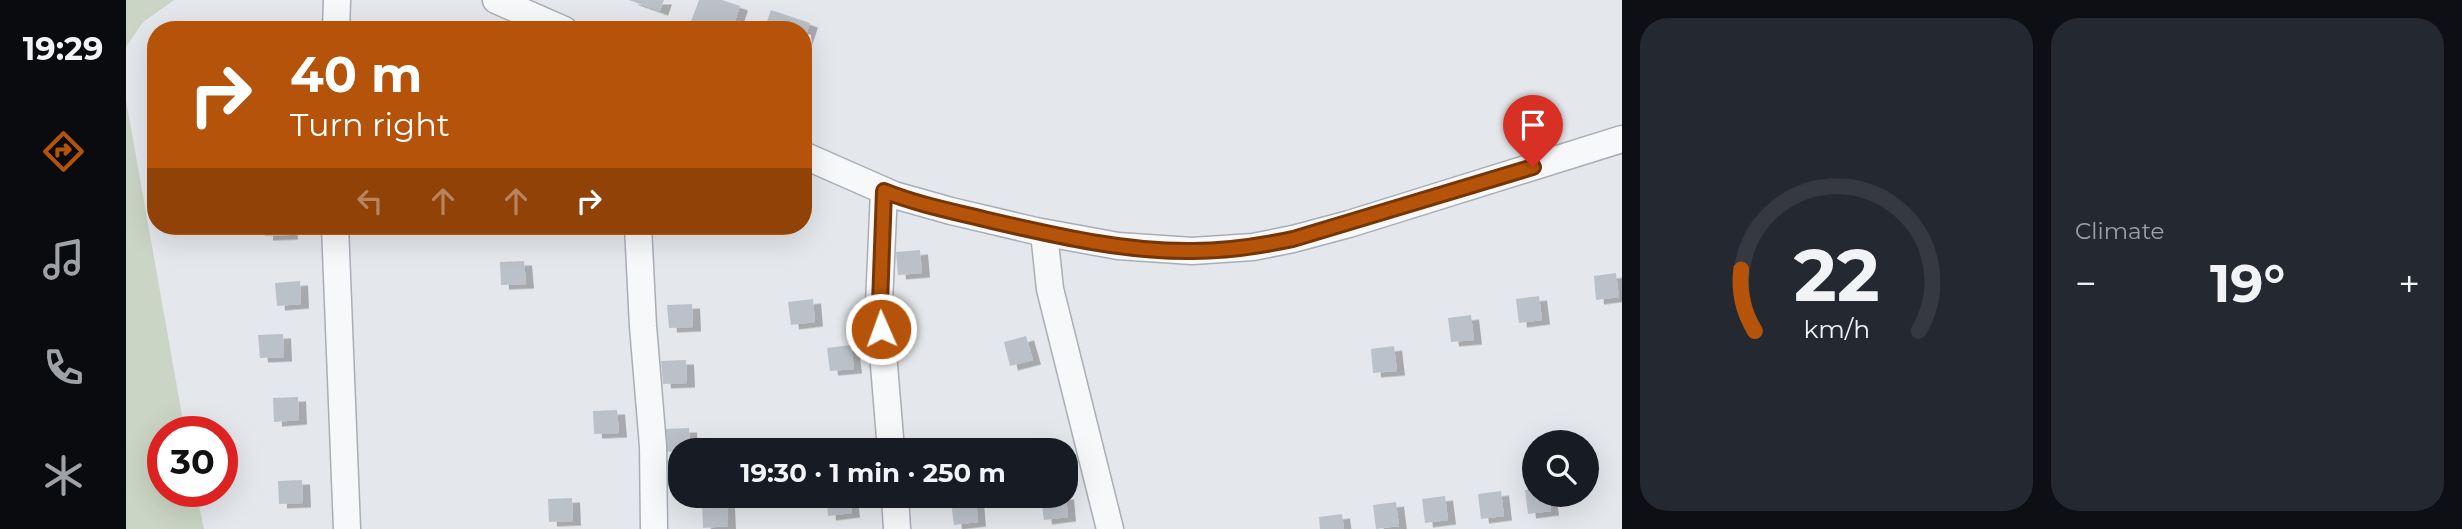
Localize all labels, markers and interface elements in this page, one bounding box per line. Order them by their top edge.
text: 19:29 [23,29,103,68]
text: 40 m [290,45,422,104]
icon: right [175,49,266,140]
pin [1503,95,1563,167]
text: Turn right [290,105,450,144]
icon: arrive [1514,106,1552,144]
icon: directions [39,127,88,176]
icon: left [351,182,389,220]
icon: ahead [424,182,462,220]
icon: ahead [497,182,535,220]
icon: right [570,182,608,220]
text: Climate [2075,217,2164,245]
text: 22 [1794,231,1879,319]
icon: music [39,235,88,284]
text: 19° [2210,252,2285,315]
text: − [2075,260,2097,307]
text: + [2398,260,2420,307]
position arrow [844,292,918,366]
text: km/h [1803,313,1870,343]
icon: phone [39,343,88,392]
speed limit sign: 30 [147,416,238,507]
map controls [1522,430,1599,507]
button: search [1522,430,1599,507]
icon: climate [39,451,88,500]
text: 19:30 · 1 min · 250 m [740,457,1006,489]

